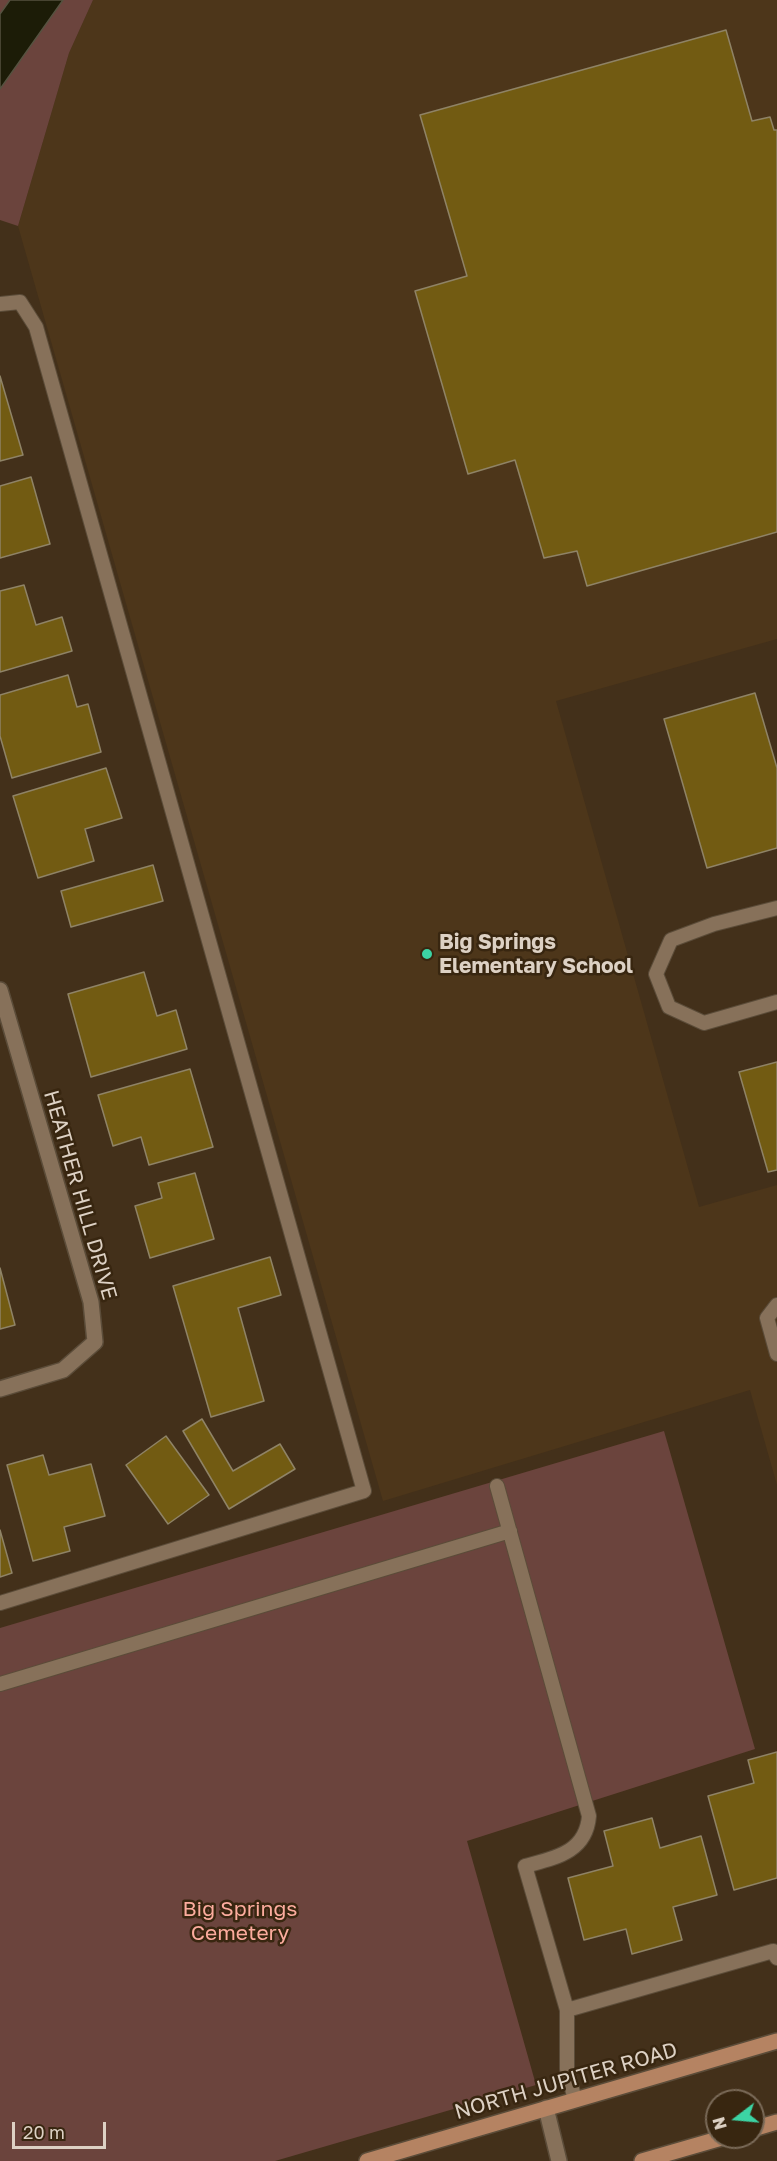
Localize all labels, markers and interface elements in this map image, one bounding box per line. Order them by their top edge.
place label: Big Springs Elementary School [439,929,633,979]
marker: Big Springs Elementary School [420,947,434,961]
street label: HEATHER HILL DRIVE [38,1087,122,1303]
park label: Big Springs Cemetery [183,1896,297,1946]
street label: NORTH JUPITER ROAD [452,2037,680,2125]
north arrow [705,2089,765,2149]
scale bar [15,2110,110,2148]
text: N [708,2115,731,2132]
text: 20 m [23,2121,65,2143]

